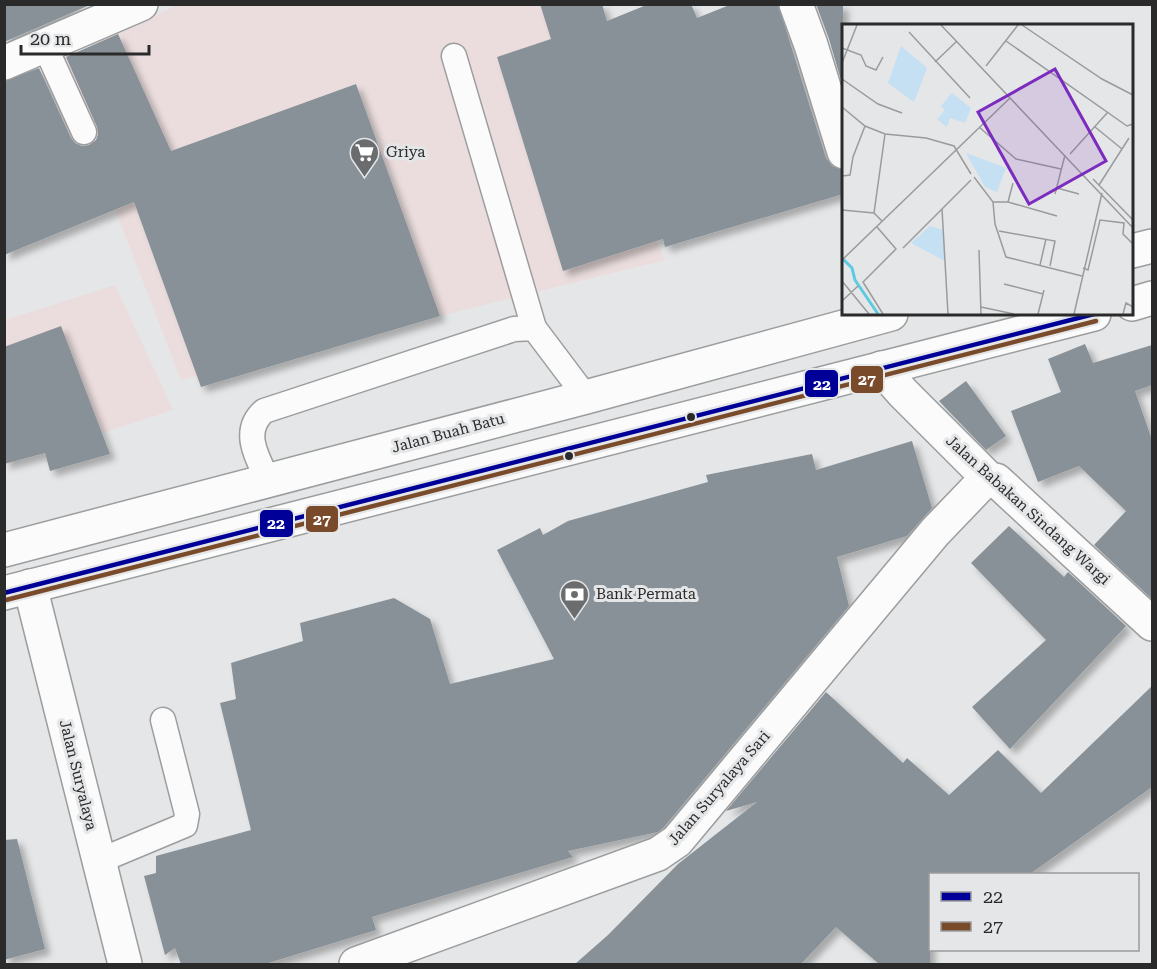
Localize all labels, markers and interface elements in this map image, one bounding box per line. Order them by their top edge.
scale bar [21,18,148,56]
inset map [842,24,1133,315]
text: 20 m [30,28,71,49]
supermarket icon: Griya [349,136,381,178]
place label: Griya [386,143,425,161]
line badge: 27 [850,365,884,394]
line badge: 22 [804,369,839,398]
text: 27 [858,370,876,389]
text: 22 [813,375,831,394]
street label: Jalan Buah Batu [390,409,507,457]
unlabelled marker [685,411,697,423]
street label: Jalan Babakan Sindang Wargi [942,432,1114,589]
unlabelled marker [563,450,575,462]
line badge: 27 [305,505,339,533]
line badge: 22 [259,509,294,538]
text: 27 [313,510,331,529]
text: 22 [267,514,285,533]
bank icon: Bank Permata [559,578,591,620]
place label: Bank Permata [596,585,696,603]
street label: Jalan Suryalaya [56,718,100,832]
street label: Jalan Suryalaya Sari [664,727,774,849]
legend [929,873,1139,951]
text: 22 [983,886,1003,907]
text: 27 [983,916,1003,937]

